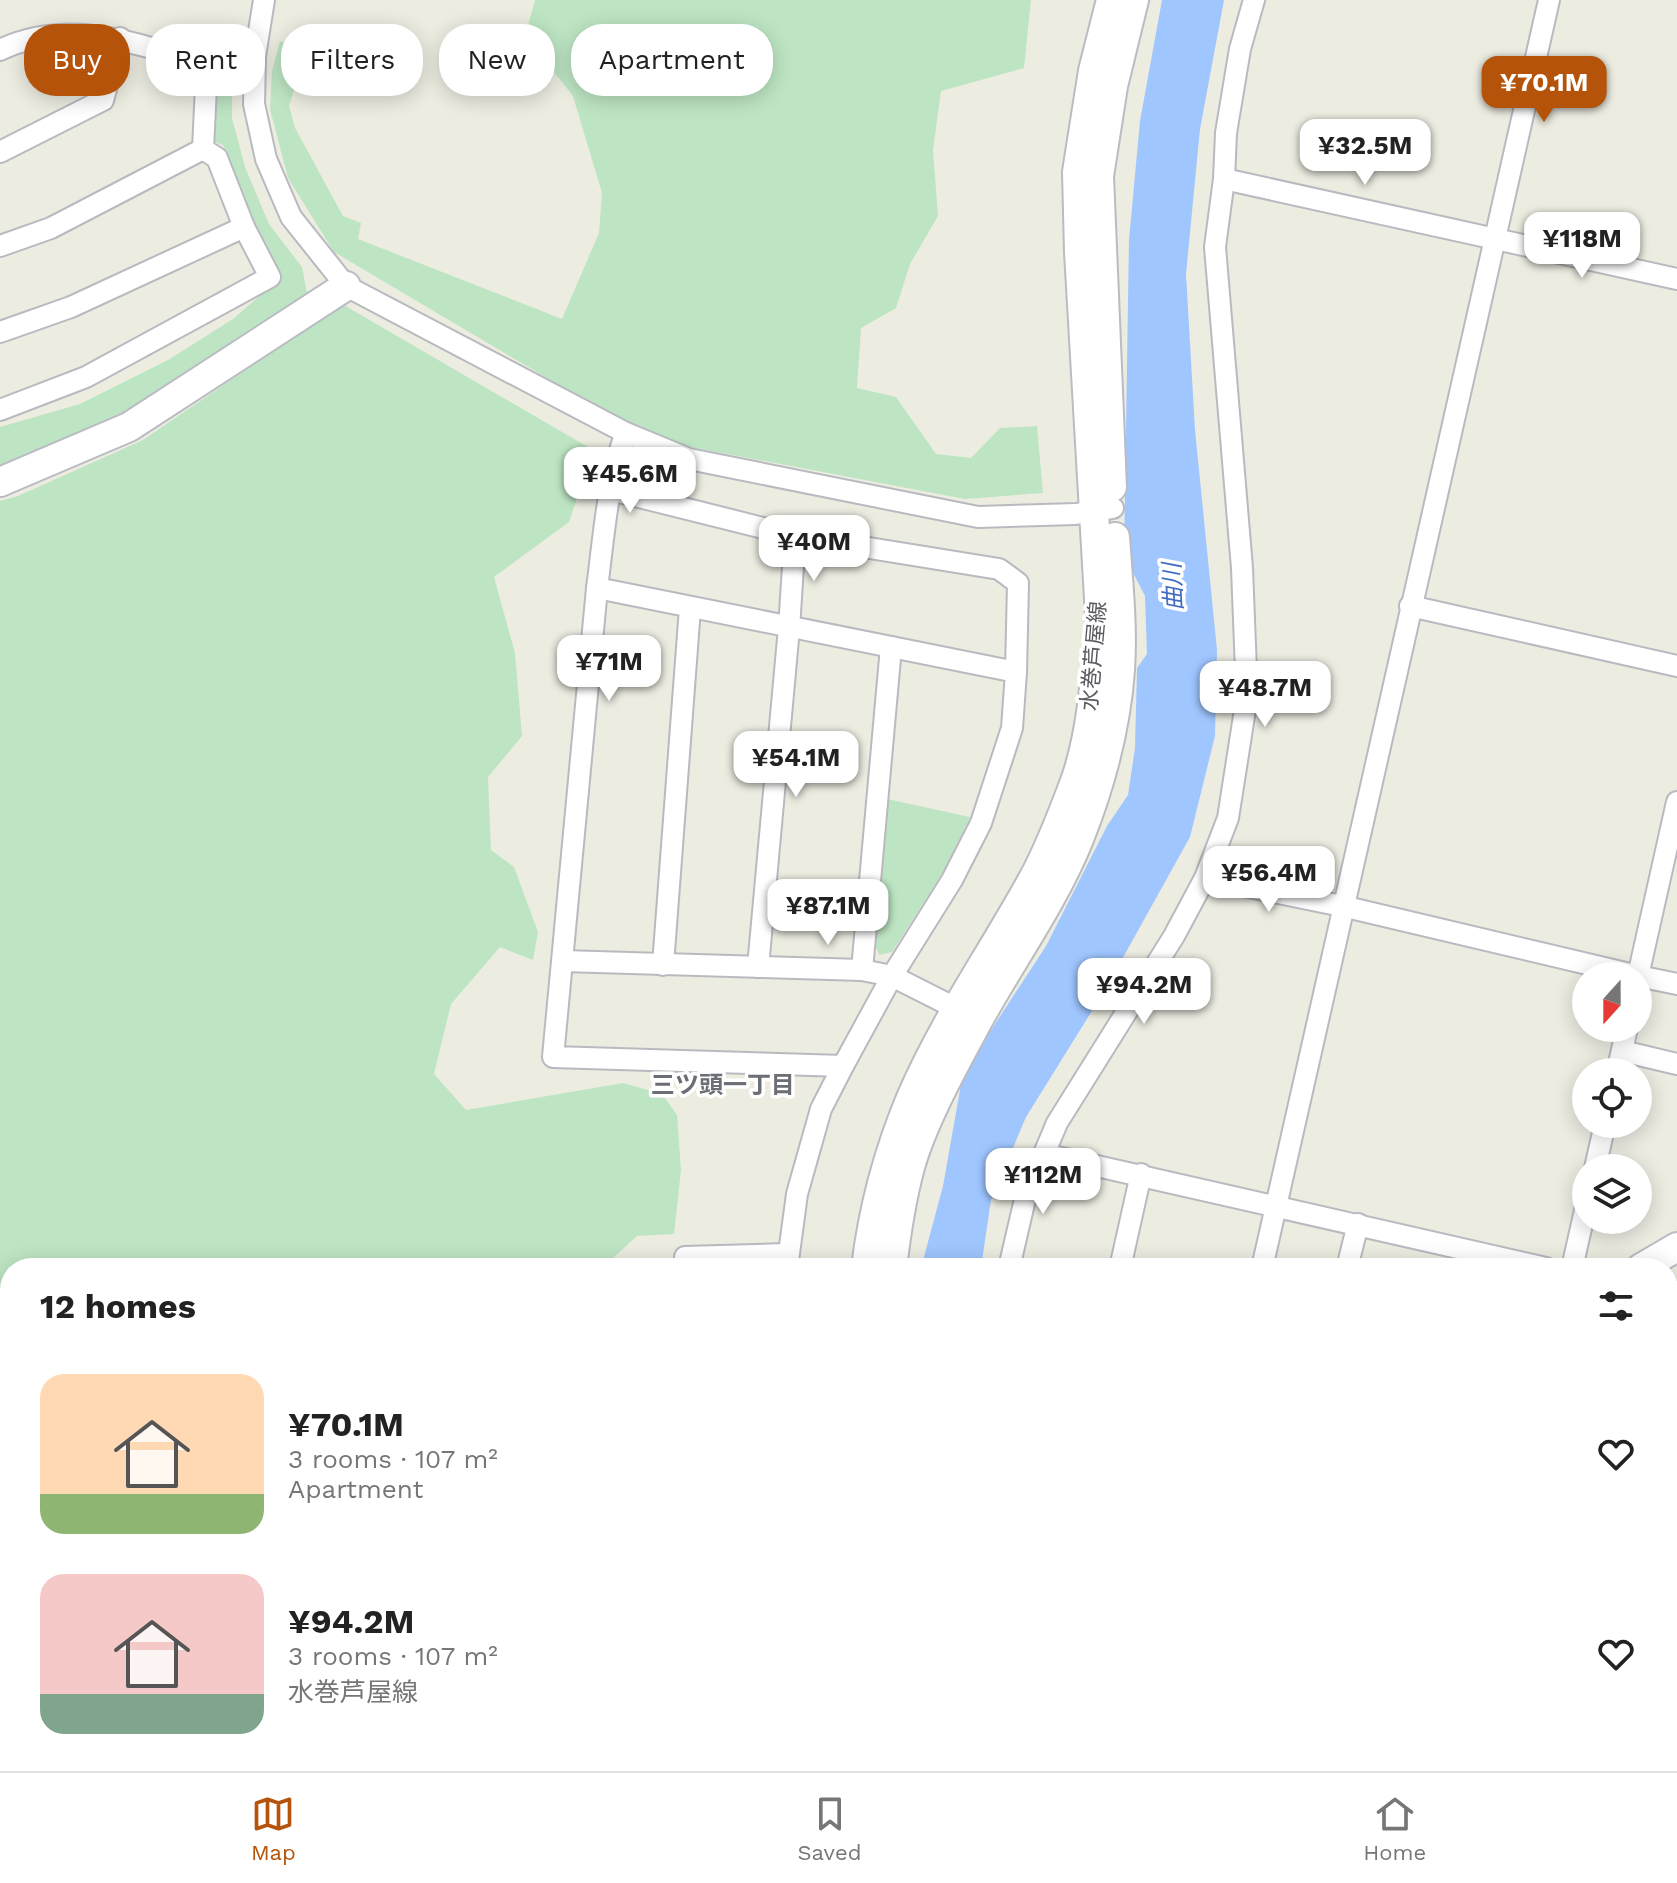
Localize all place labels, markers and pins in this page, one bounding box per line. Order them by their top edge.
pin: ¥70.1M [1479,56,1609,124]
pin: ¥32.5M [1300,119,1430,187]
pin: ¥118M [1526,212,1638,280]
pin: ¥45.6M [565,447,695,515]
pin: ¥40M [767,515,861,583]
pin: ¥71M [562,635,656,703]
pin: ¥48.7M [1200,661,1330,729]
pin: ¥54.1M [731,731,861,799]
pin: ¥56.4M [1204,846,1334,914]
pin: ¥87.1M [763,879,893,947]
pin: ¥94.2M [1079,958,1209,1026]
pin: ¥112M [987,1148,1099,1216]

